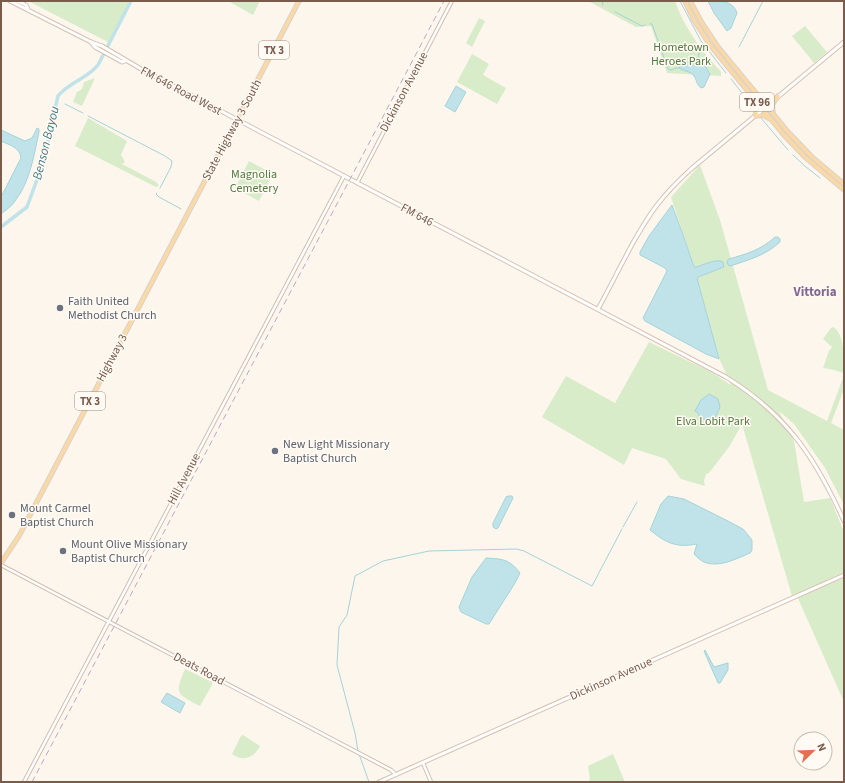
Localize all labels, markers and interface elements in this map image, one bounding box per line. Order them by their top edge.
park label: Hometown Heroes Park [651,39,711,70]
road number: TX 3 [259,41,289,59]
street label: Dickinson Avenue [376,49,432,135]
street label: FM 646 Road West [137,62,225,120]
street label: State Highway 3 South [198,76,266,184]
road number: TX 96 [740,93,774,111]
water label: Benson Bayou [28,104,64,182]
park label: Magnolia Cemetery [230,166,279,197]
street label: FM 646 [398,199,436,231]
district label: Vittoria [792,283,837,301]
place label: Faith United Methodist Church [68,293,156,324]
marker: Faith United Methodist Church [55,303,65,313]
street label: Highway 3 [92,331,132,385]
road number: TX 3 [75,392,105,410]
park label: Elva Lobit Park [676,413,750,430]
place label: New Light Missionary Baptist Church [283,436,390,467]
marker: New Light Missionary Baptist Church [270,446,280,456]
street label: Hill Avenue [163,450,205,508]
place label: Mount Carmel Baptist Church [20,500,94,531]
marker: Mount Carmel Baptist Church [7,510,17,520]
place label: Mount Olive Missionary Baptist Church [71,536,188,567]
marker: Mount Olive Missionary Baptist Church [58,546,68,556]
street label: Deats Road [170,648,228,690]
street label: Dickinson Avenue [567,653,655,705]
north arrow [793,731,833,771]
text: N [813,741,830,754]

